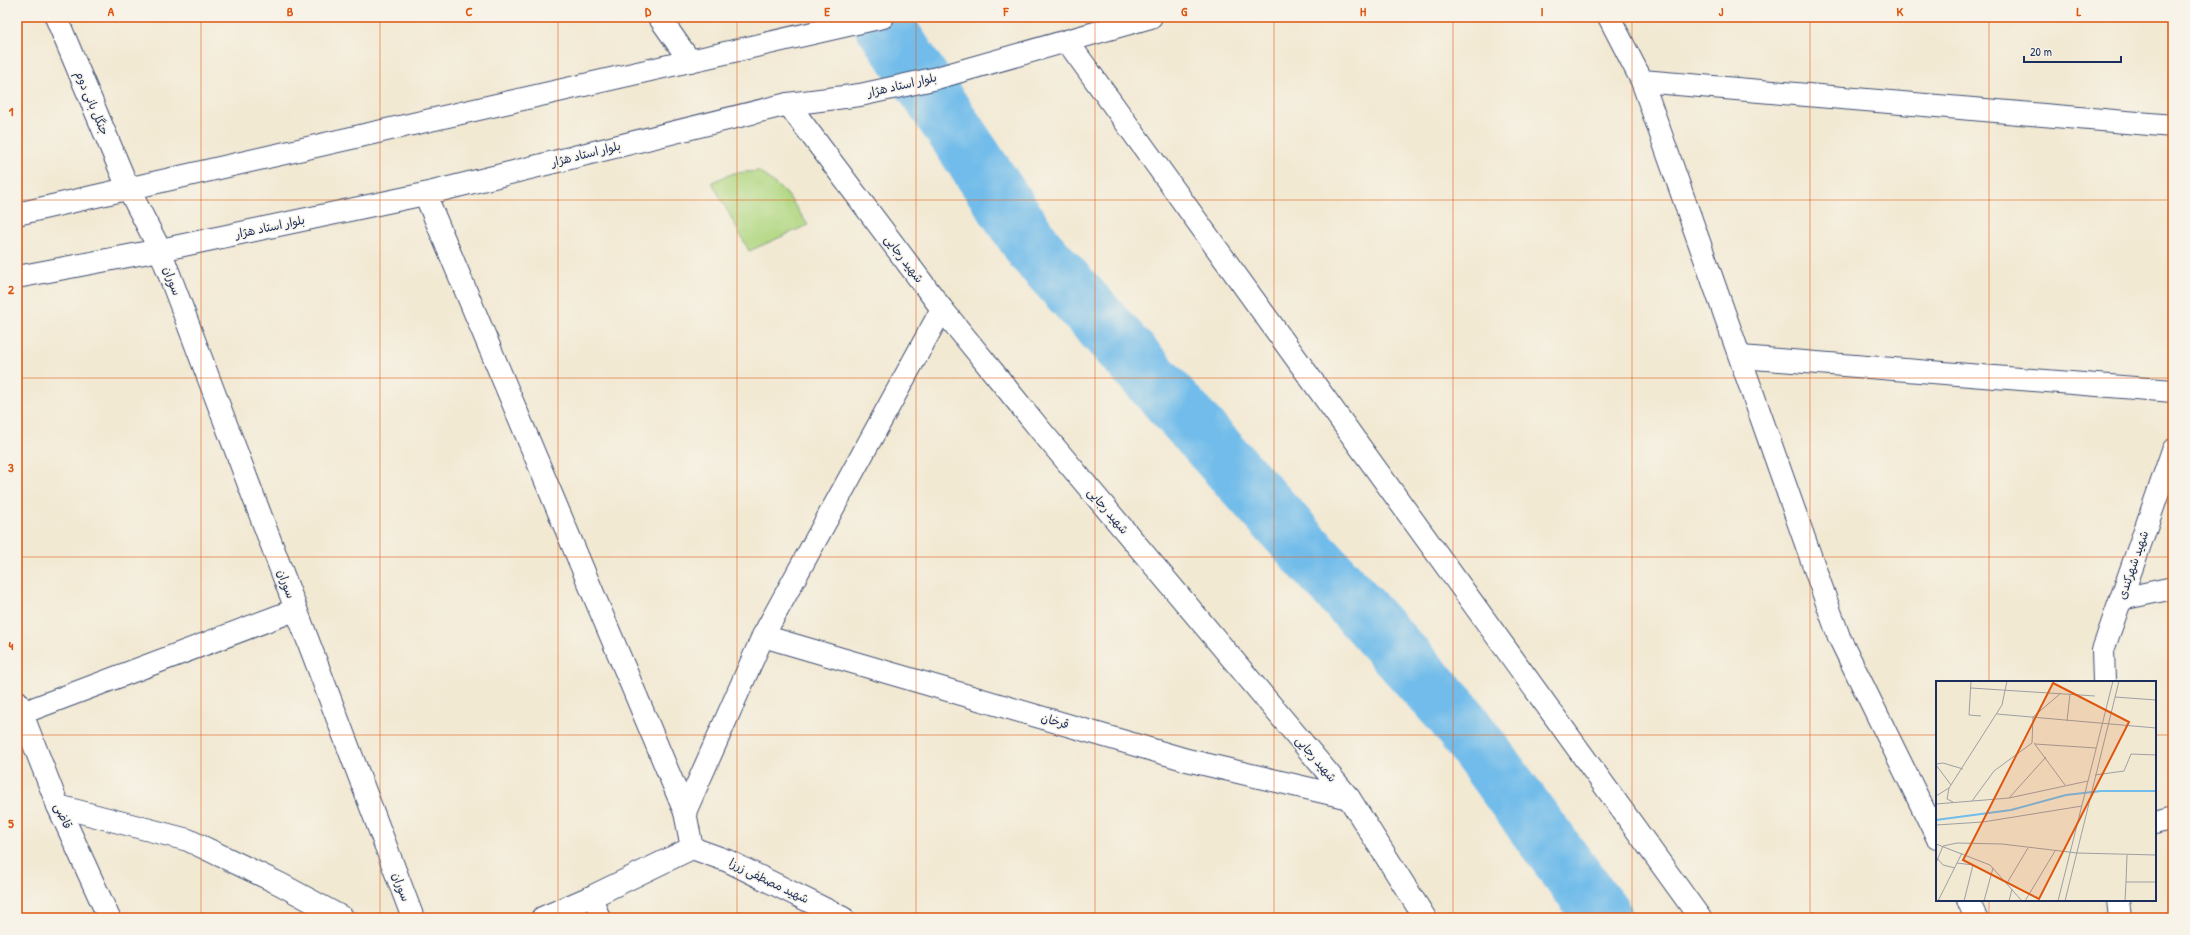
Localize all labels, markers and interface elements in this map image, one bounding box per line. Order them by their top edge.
text: A [108,2,115,20]
text: B [287,2,294,20]
text: C [465,2,473,20]
text: D [645,2,652,20]
text: E [824,2,830,20]
text: F [1003,2,1010,20]
text: G [1181,2,1188,20]
text: H [1360,2,1366,20]
text: I [1540,2,1544,20]
text: J [1719,2,1724,20]
text: K [1897,2,1904,20]
text: L [2077,2,2082,20]
scale bar [2024,38,2121,64]
text: 20 m [2030,43,2052,60]
street label: جنگل بانی دوم [70,68,114,138]
street label: بلوار استاد هژار [864,68,938,101]
text: 1 [9,102,14,120]
street label: بلوار استاد هژار [548,137,622,171]
street label: بلوار استاد هژار [232,211,306,242]
street label: شهید رجایی [881,231,928,286]
street label: سوران [159,264,186,298]
text: 2 [8,280,15,298]
text: 3 [8,458,14,476]
street label: شهید رجایی [1084,484,1133,538]
street label: شهید شهرکندی [2113,528,2152,601]
street label: سوران [273,567,300,601]
text: 4 [9,636,14,654]
inset map [1936,681,2156,901]
street label: قرخان [1039,708,1071,733]
street label: شهید رجایی [1292,732,1341,786]
street label: قاضی [50,800,77,832]
text: 5 [8,814,14,832]
street label: شهید مصطفی زرزا [726,854,812,907]
street label: سوران [388,870,415,904]

